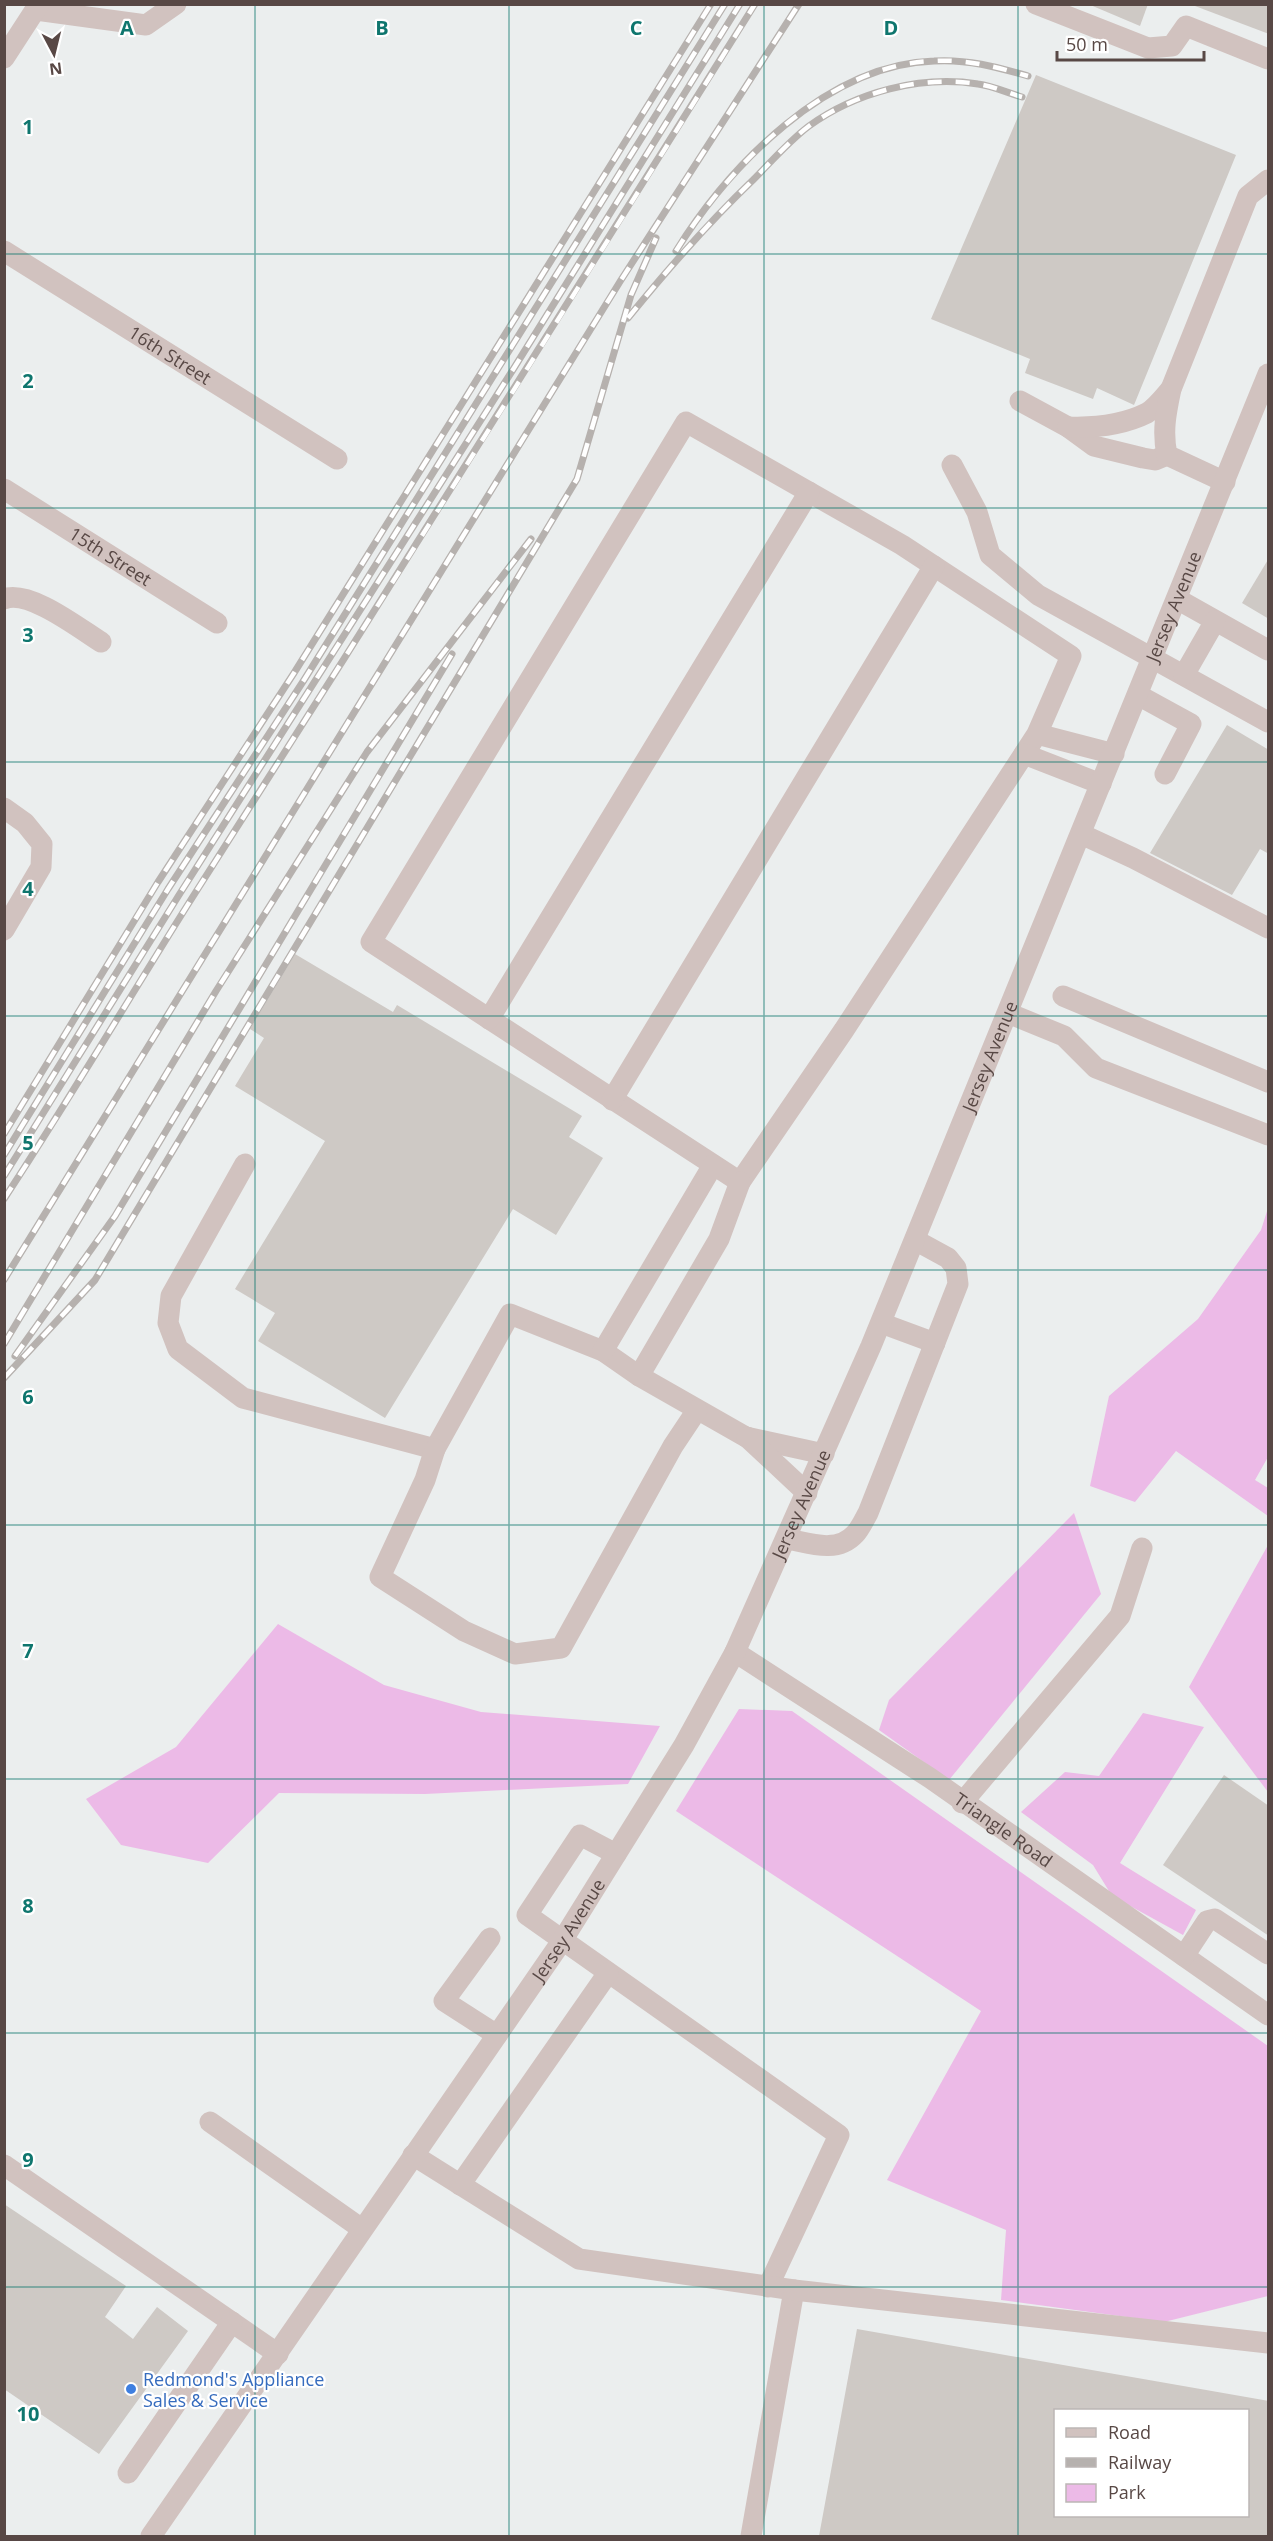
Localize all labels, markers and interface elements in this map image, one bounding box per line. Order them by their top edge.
text: A [120,14,134,41]
text: B [375,14,389,41]
text: C [630,14,643,41]
text: D [884,14,898,41]
north arrow [24,24,84,84]
scale bar [1057,24,1204,62]
text: 50 m [1066,32,1108,56]
text: N [48,57,64,81]
text: 1 [22,113,34,140]
street label: 16th Street [124,320,216,390]
text: 2 [22,367,34,394]
street label: 15th Street [65,521,156,591]
street label: Jersey Avenue [1139,547,1206,667]
text: 3 [22,621,34,648]
text: 4 [22,875,34,902]
street label: Jersey Avenue [955,997,1023,1117]
text: 5 [22,1129,34,1156]
text: 6 [22,1383,34,1410]
street label: Jersey Avenue [765,1446,836,1564]
text: 7 [22,1637,34,1664]
street label: Triangle Road [950,1787,1058,1872]
street label: Jersey Avenue [525,1874,610,1987]
text: 8 [22,1892,34,1919]
text: 9 [22,2146,34,2173]
place label: Redmond's Appliance Sales & Service [143,2367,324,2412]
marker: Redmond's Appliance Sales & Service [124,2382,138,2396]
text: 10 [17,2400,39,2427]
legend [1054,2409,1249,2517]
text: Road [1108,2420,1151,2444]
text: Railway [1108,2450,1172,2474]
text: Park [1108,2480,1146,2504]

